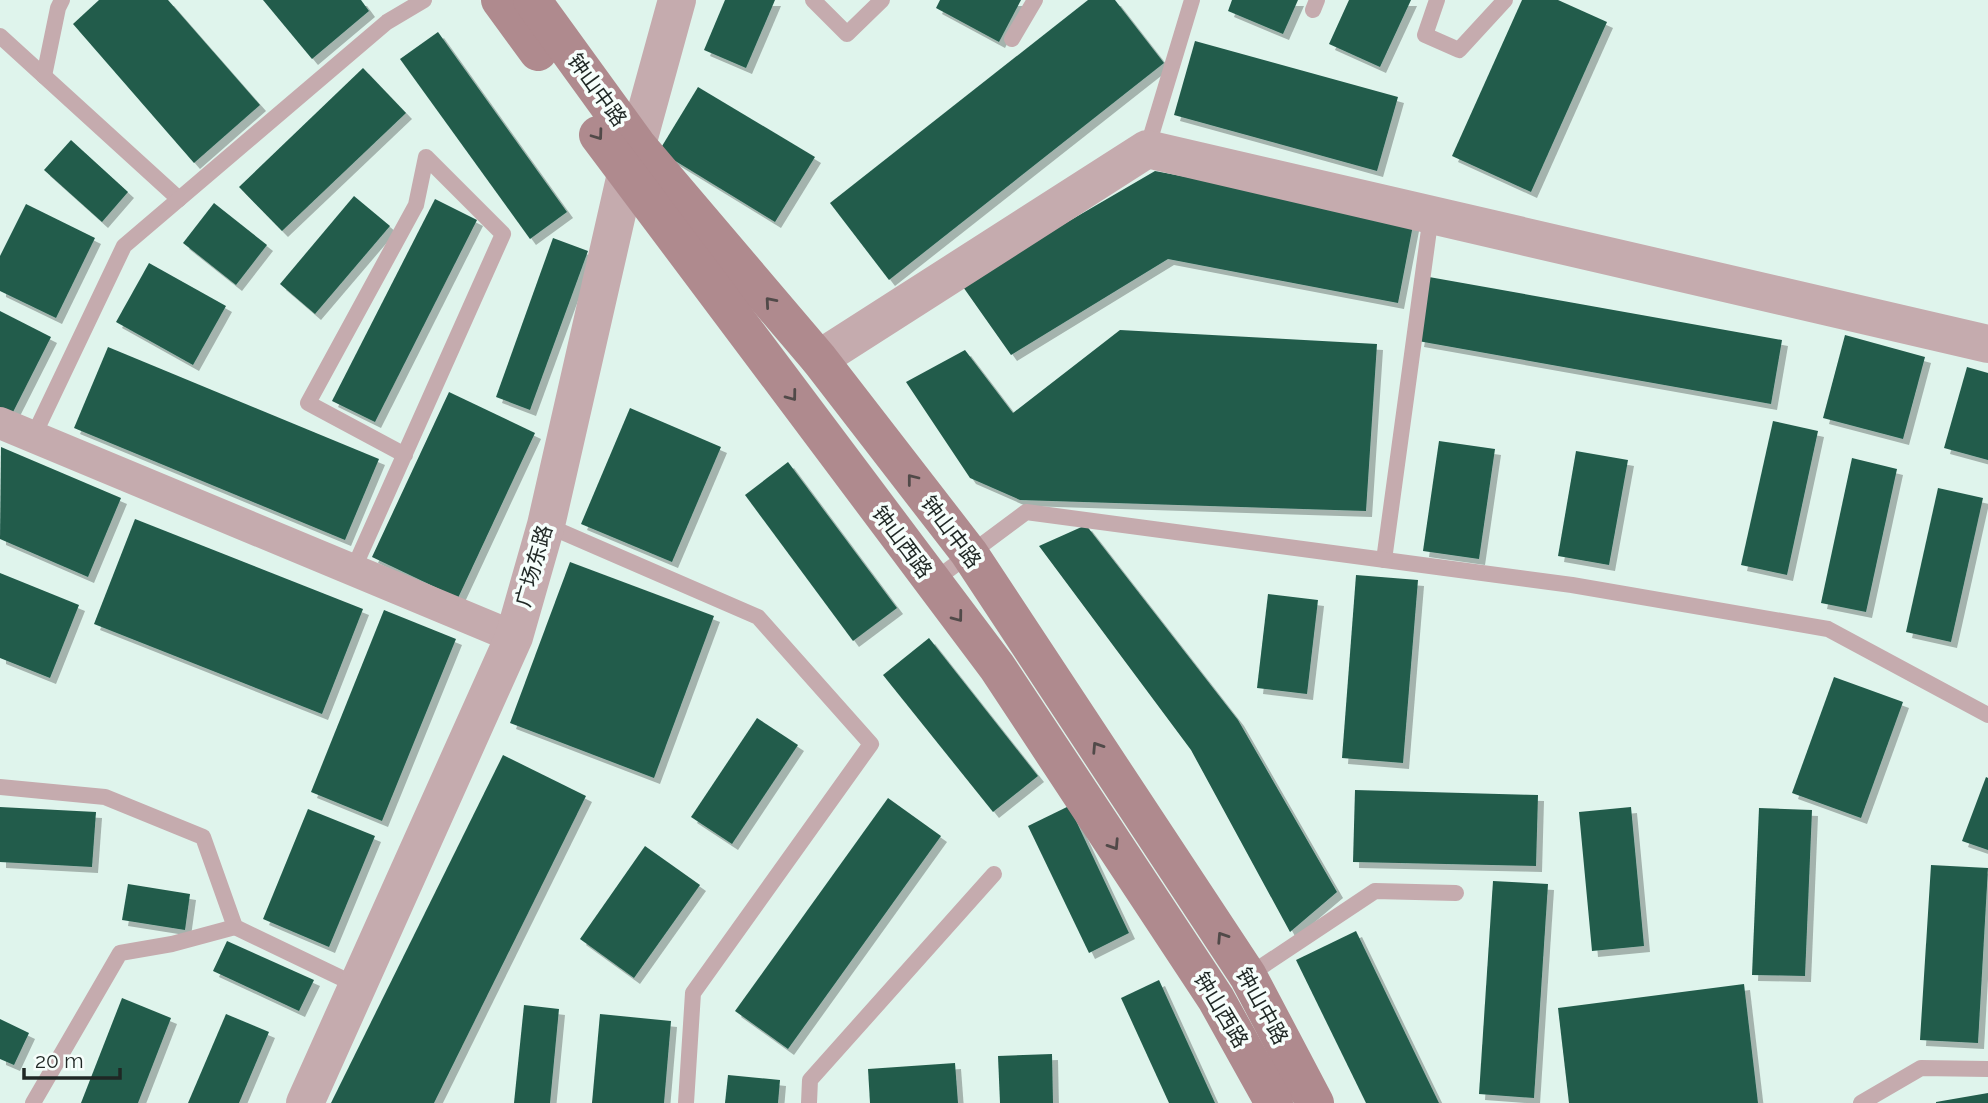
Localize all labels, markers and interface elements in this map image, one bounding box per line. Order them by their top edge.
street label: 钟山中路 [563,48,632,131]
one-way arrow [589,127,602,140]
one-way arrow [766,297,778,310]
one-way arrow [784,388,797,400]
one-way arrow [908,474,921,487]
street label: 钟山中路 [916,491,987,573]
street label: 钟山西路 [867,501,938,583]
street label: 广场东路 [510,522,557,610]
one-way arrow [950,609,963,621]
one-way arrow [1092,742,1105,755]
one-way arrow [1106,837,1119,850]
one-way arrow [1218,932,1230,945]
street label: 钟山中路 [1231,963,1294,1049]
street label: 钟山西路 [1189,967,1254,1052]
scale bar [24,1036,121,1080]
text: 20 m [35,1048,83,1073]

